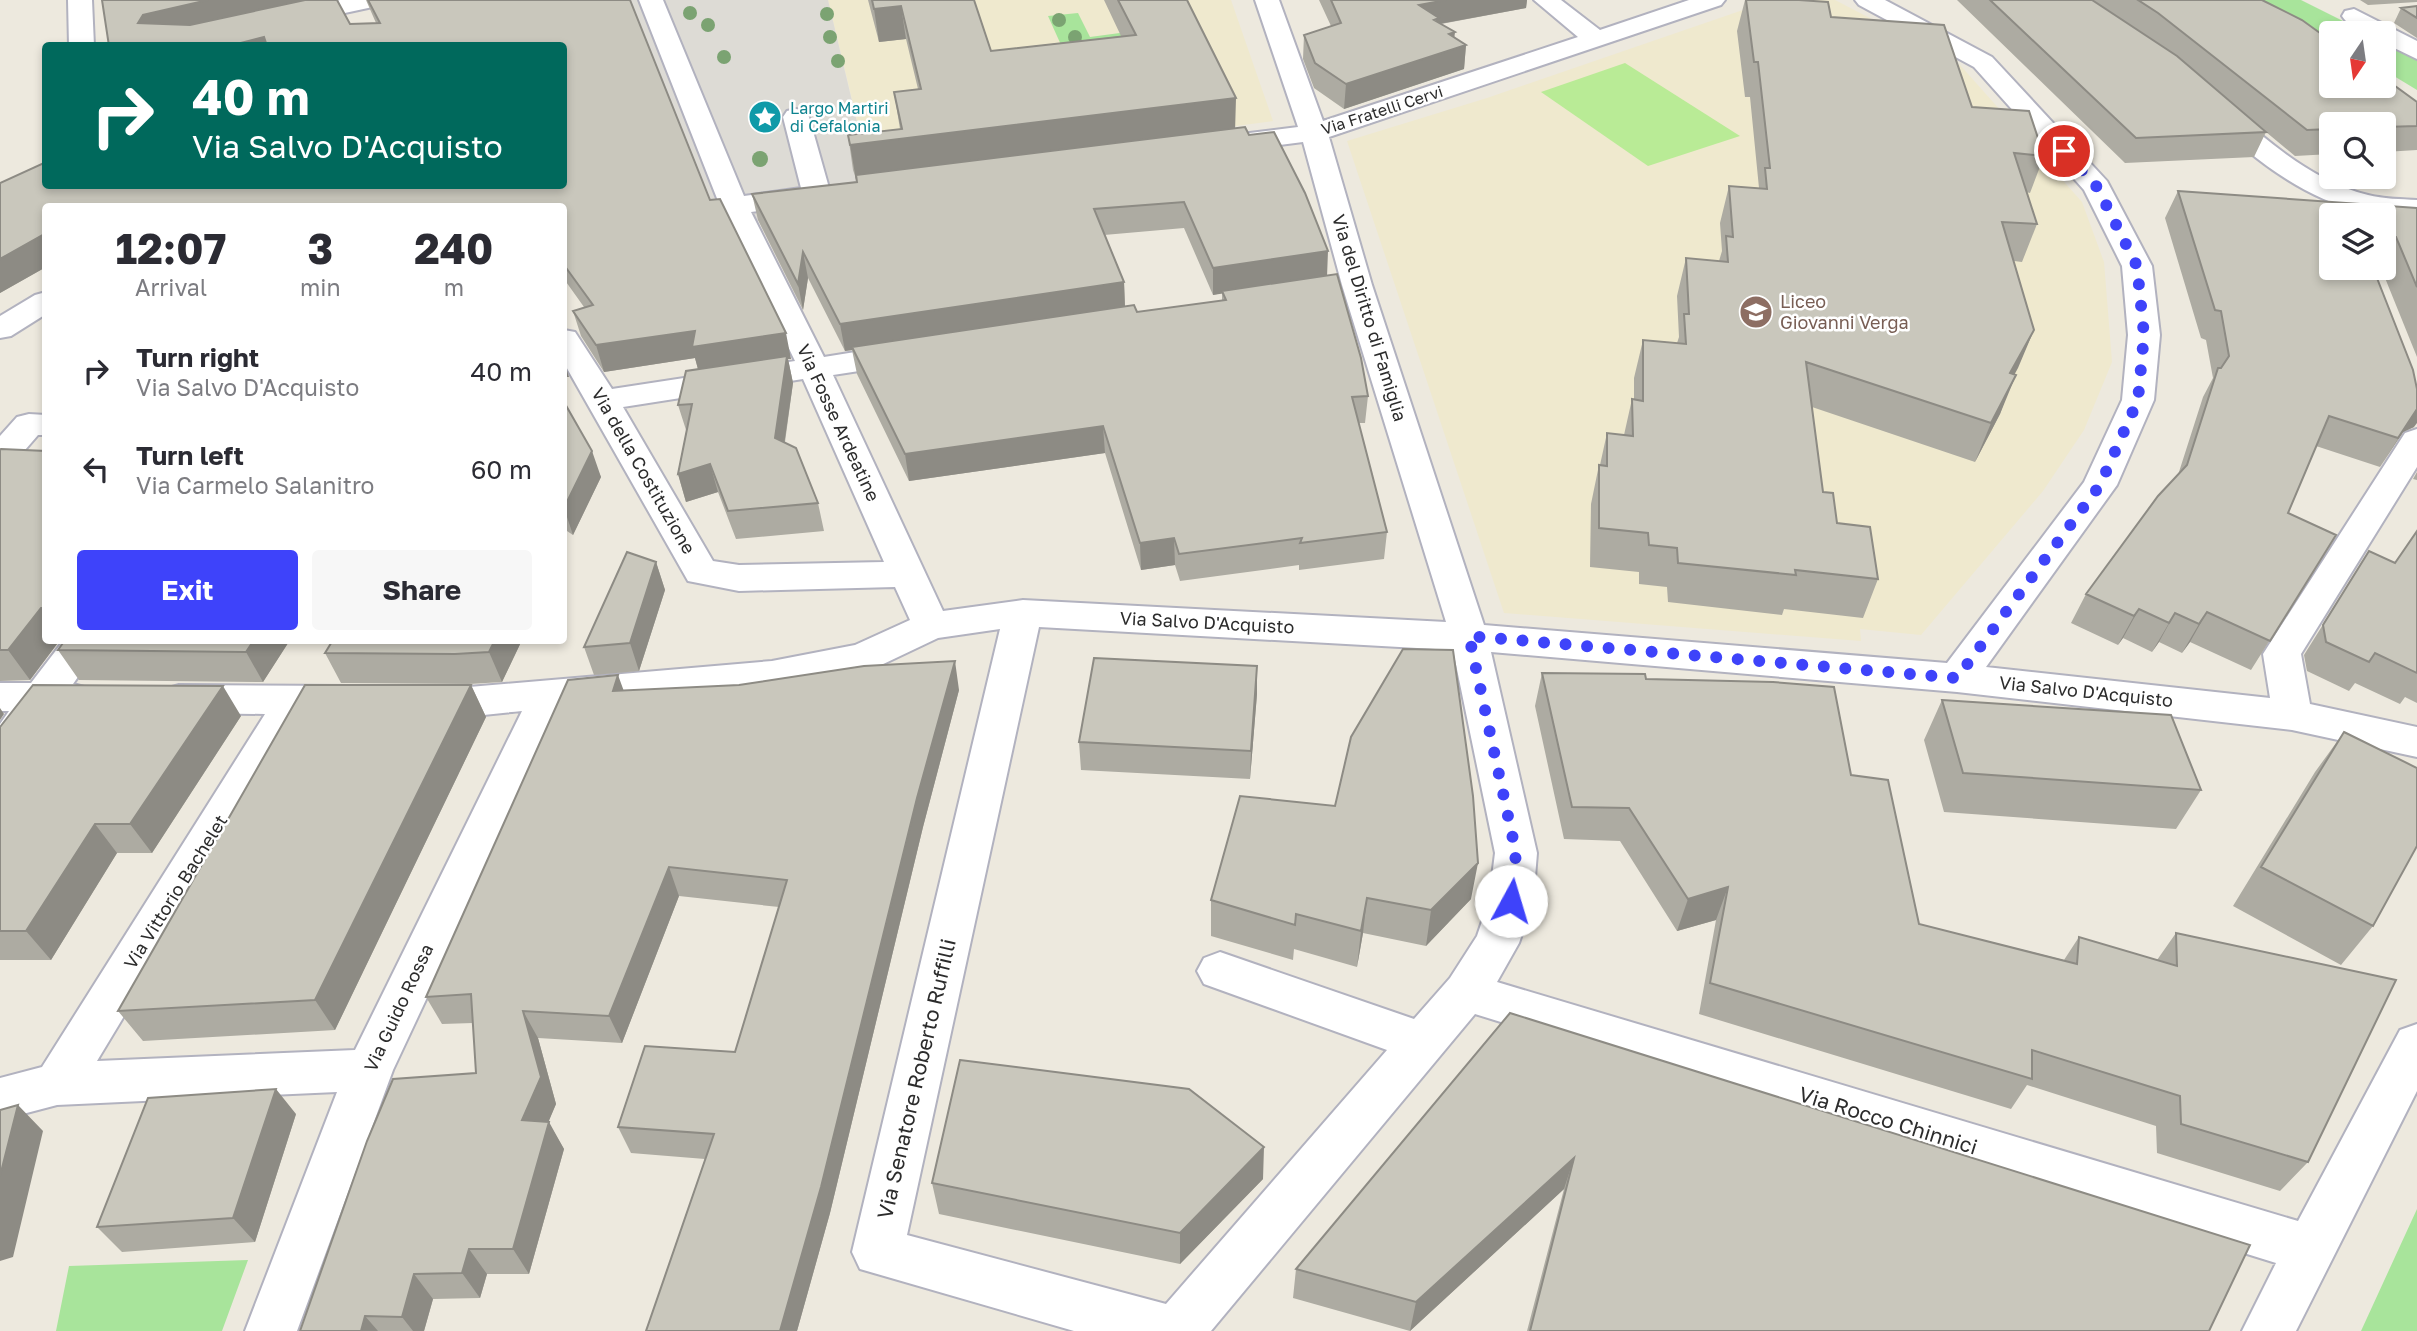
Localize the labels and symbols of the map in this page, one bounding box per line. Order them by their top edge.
north arrow [2319,21,2396,98]
street label: Via Fratelli Cervi [1319,81,1445,139]
place icon: Largo Martiri di Cefalonia [746,98,784,136]
place label: Largo Martiri di Cefalonia [790,98,888,136]
pin [2034,121,2094,181]
street label: Via del Diritto di Famiglia [1328,211,1412,424]
place label: Liceo Giovanni Verga [1780,290,1909,333]
school or university icon: Liceo Giovanni Verga [1737,293,1775,331]
street label: Via Fosse Ardeatine [793,341,885,505]
street label: Via della Costituzione [587,383,700,558]
street label: Via Salvo D'Acquisto [1119,606,1295,638]
street label: Via Salvo D'Acquisto [1998,671,2174,711]
street label: Via Vittorio Bachelet [119,810,231,973]
position arrow [1474,864,1548,938]
street label: Via Senatore Roberto Ruffilli [871,936,961,1221]
street label: Via Guido Rossa [359,940,437,1075]
street label: Via Rocco Chinnici [1796,1080,1981,1160]

